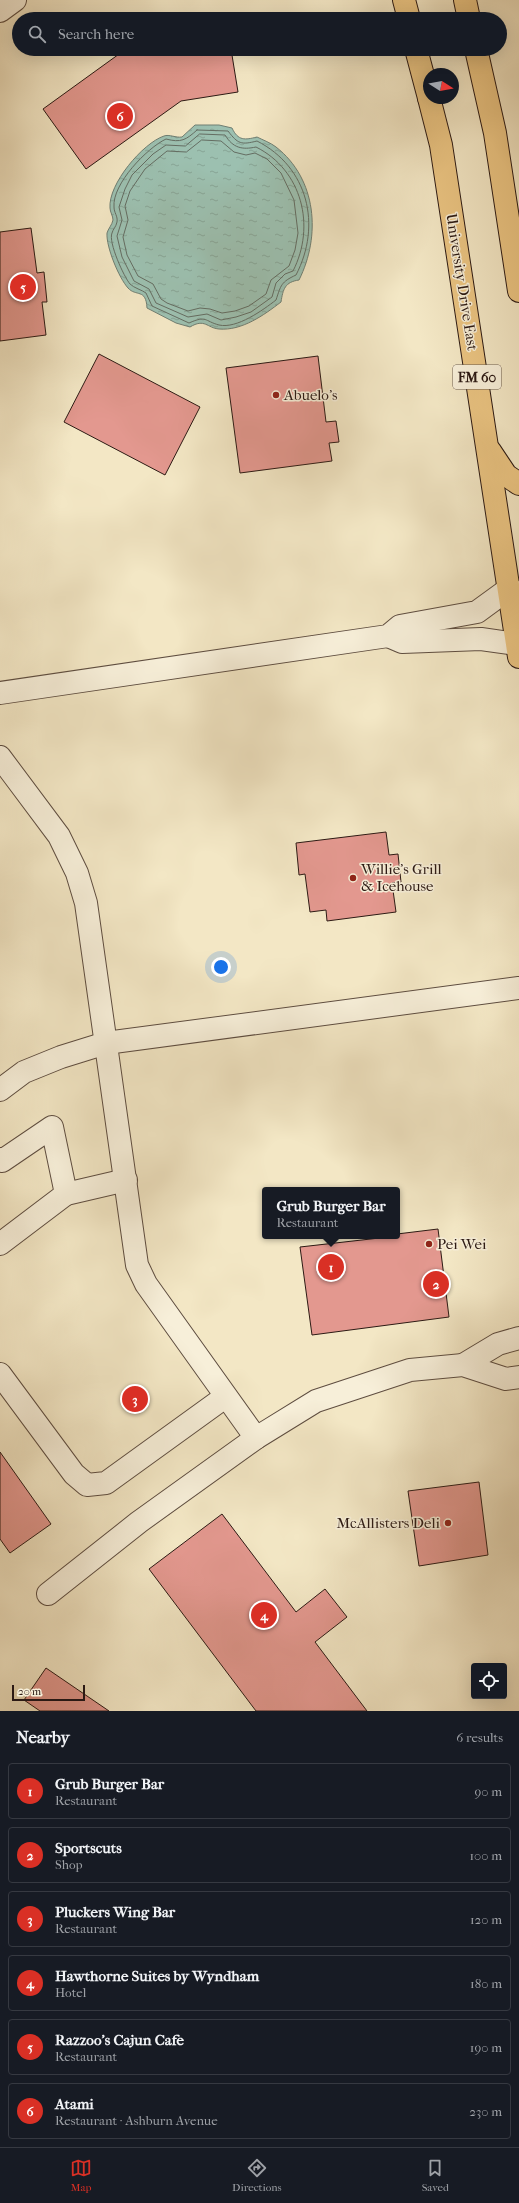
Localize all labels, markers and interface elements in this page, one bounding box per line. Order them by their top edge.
search box [12,12,507,56]
icon: search [26,23,48,45]
text: Search here [58,25,134,43]
north arrow [423,68,459,104]
pin: 6 [107,101,133,131]
street label: University Drive East [442,212,482,353]
pin: 5 [10,272,36,302]
road number: FM 60 [453,365,501,389]
place label: Abuelo's [283,386,338,404]
marker: Abuelo's [271,390,281,400]
place label: Willie’s Grill & Icehouse [360,860,442,895]
marker: Willie’s Grill & Icehouse [348,873,358,883]
your location [211,957,231,977]
popup [262,1187,400,1239]
text: Grub Burger Bar [276,1197,386,1215]
text: Restaurant [276,1215,338,1230]
place label: Pei Wei [437,1235,487,1253]
marker: Pei Wei [424,1239,434,1249]
pin: 1 [318,1252,344,1282]
pin: 2 [423,1269,449,1299]
pin: 3 [122,1384,148,1414]
place label: McAllisters Deli [337,1514,441,1532]
marker: McAllisters Deli [443,1518,453,1528]
pin: 4 [251,1600,277,1630]
map controls [471,1663,507,1699]
button: locate [471,1663,507,1699]
scale bar [12,1683,85,1702]
text: 20 m [18,1685,41,1698]
text: Nearby [16,1727,70,1747]
text: 6 results [456,1730,503,1745]
text: Grub Burger Bar [55,1775,164,1793]
text: 1 [28,1784,32,1799]
text: 90 m [474,1784,502,1799]
text: Restaurant [55,1793,117,1808]
text: Sportscuts [55,1839,122,1857]
text: 2 [27,1848,33,1863]
text: 100 m [469,1848,502,1863]
text: Shop [55,1857,83,1872]
text: Pluckers Wing Bar [55,1903,175,1921]
text: 3 [27,1912,33,1927]
text: 120 m [470,1912,502,1927]
text: Restaurant [55,1921,117,1936]
text: Hawthorne Suites by Wyndham [55,1967,259,1985]
text: 4 [26,1976,34,1991]
text: 180 m [470,1976,502,1991]
text: Hotel [55,1985,86,2000]
text: Razzoo's Cajun Cafe [55,2031,184,2049]
text: 5 [27,2040,33,2055]
text: 190 m [470,2040,502,2055]
text: Restaurant [55,2049,117,2064]
text: Atami [55,2095,94,2113]
text: 6 [26,2104,34,2119]
text: 230 m [469,2104,502,2119]
text: Restaurant · Ashburn Avenue [55,2113,218,2128]
tab: Map [70,2157,92,2194]
tab: Directions [232,2157,282,2194]
tab: Saved [422,2157,449,2194]

